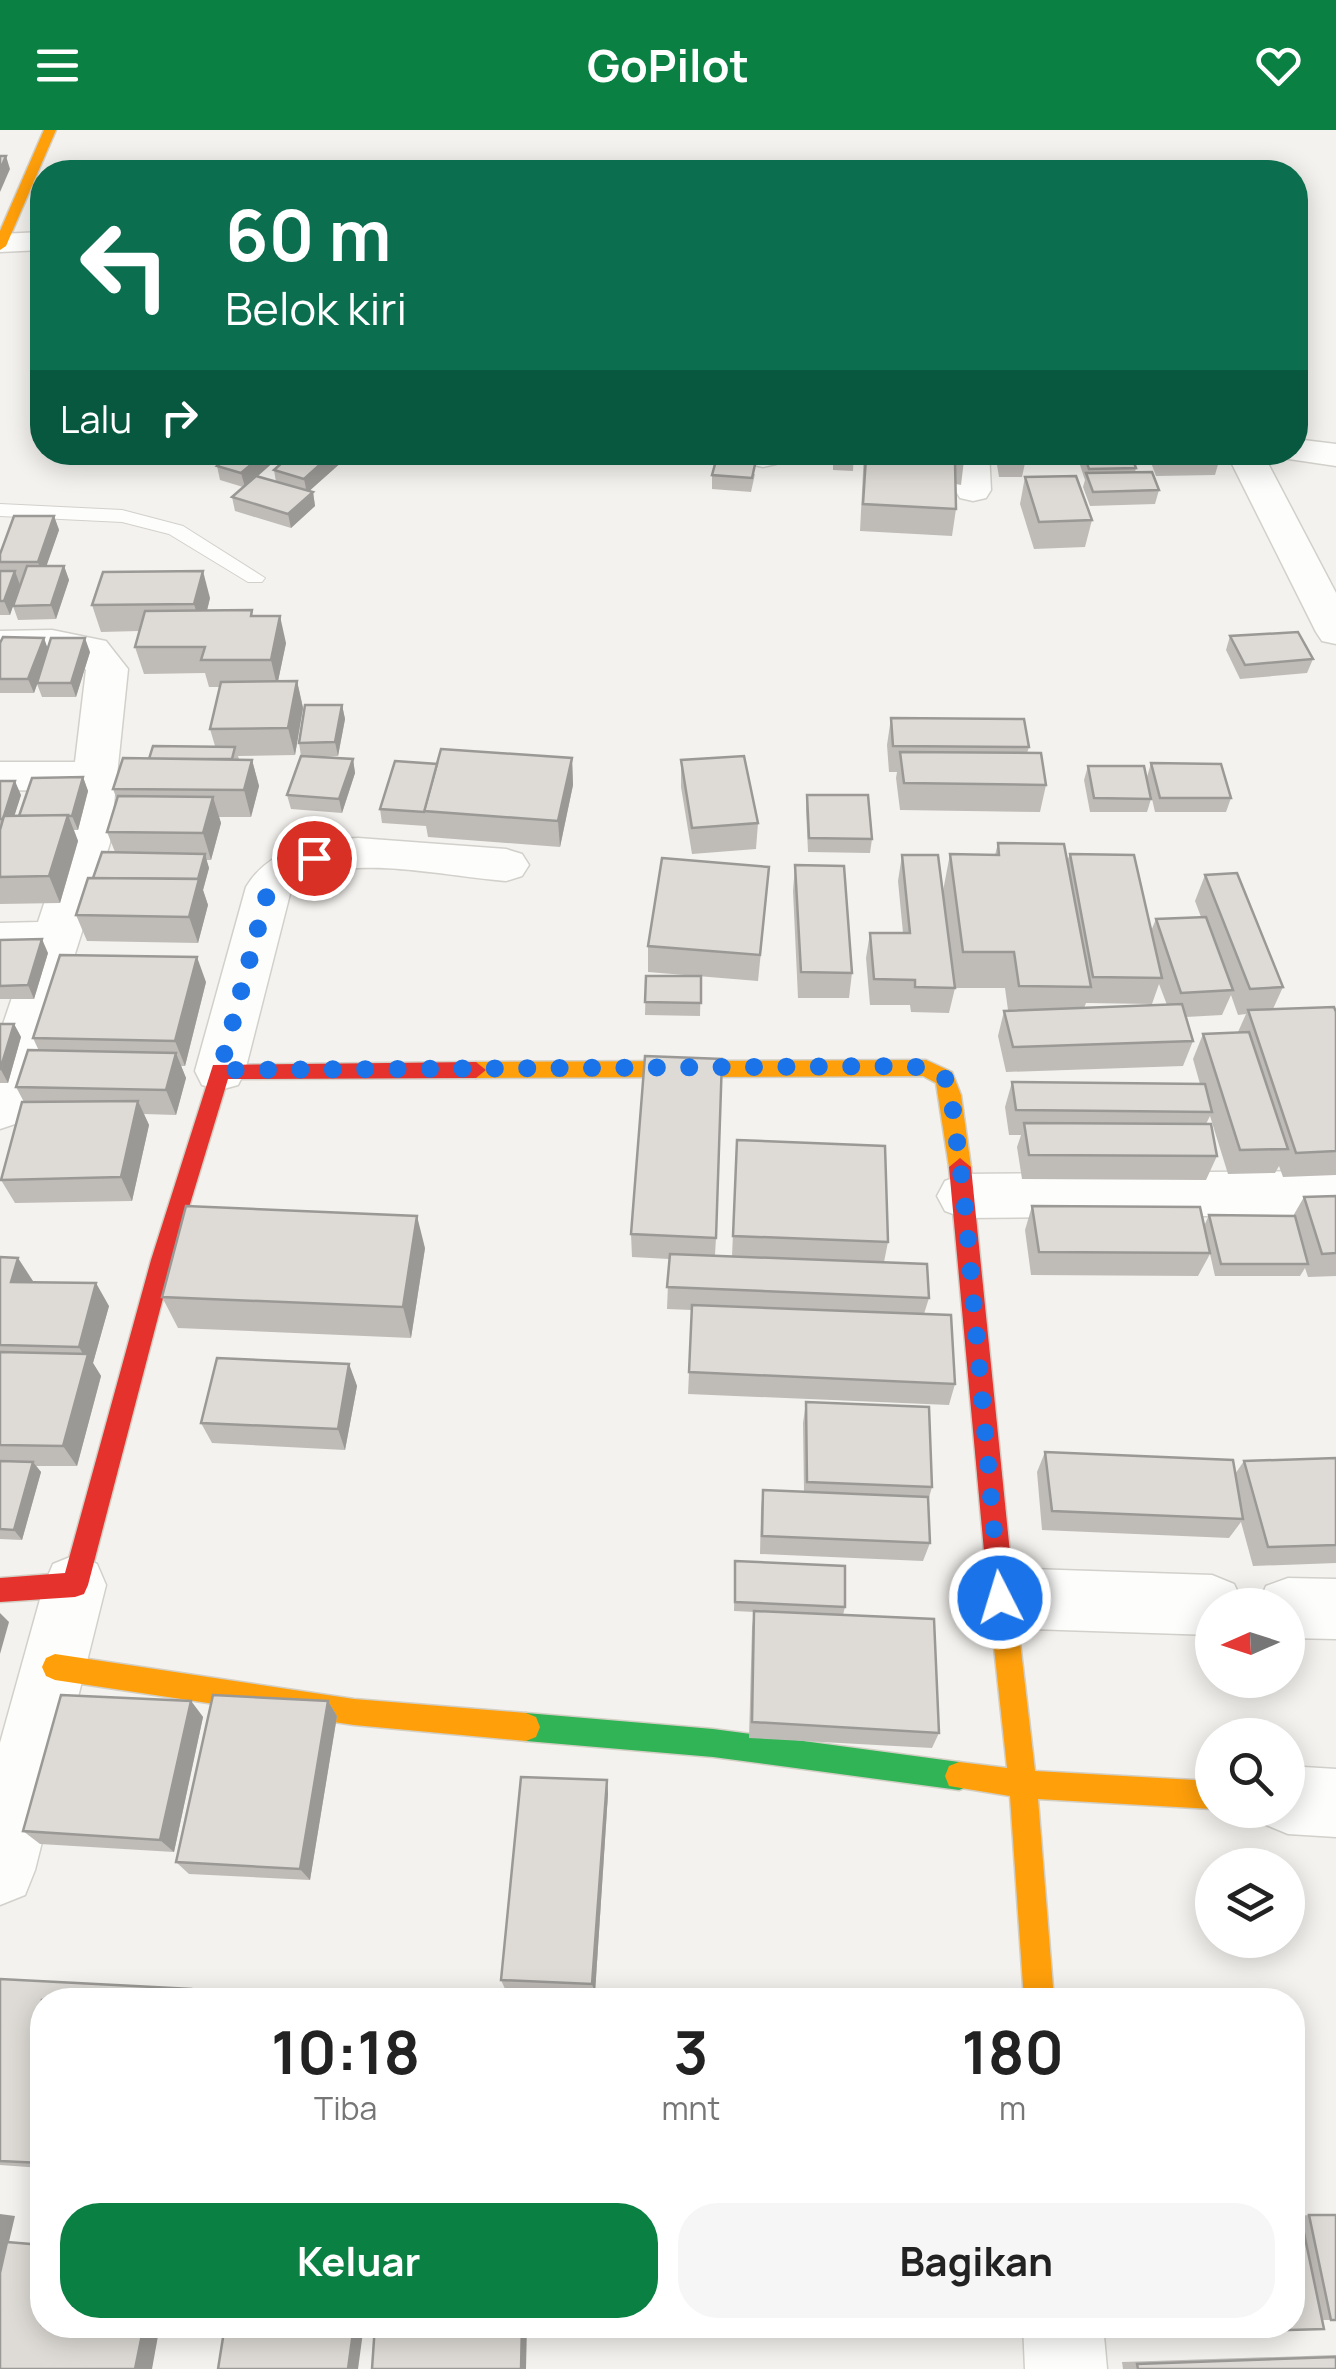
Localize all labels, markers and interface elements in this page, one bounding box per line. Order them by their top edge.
text: GoPilot [587,34,749,96]
icon: menu [30,38,85,93]
icon: heart [1251,38,1306,93]
text: 60 m [225,186,392,282]
icon: left [60,200,190,330]
text: Belok kiri [225,277,407,339]
icon: right [152,390,207,445]
text: Lalu [60,392,132,444]
pin [272,816,357,901]
icon: arrive [287,831,342,886]
position arrow [948,1546,1052,1650]
north arrow [1195,1588,1305,1698]
map controls [1195,1588,1305,1958]
button: search [1195,1718,1305,1828]
button: layers [1195,1848,1305,1958]
text: 10:18 [271,2010,420,2092]
text: 3 [673,2010,708,2092]
text: 180 [961,2010,1064,2092]
text: Tiba [314,2086,377,2130]
text: mnt [661,2086,720,2130]
text: m [999,2086,1026,2130]
button: Keluar [60,2203,658,2318]
button: Bagikan [678,2203,1275,2318]

